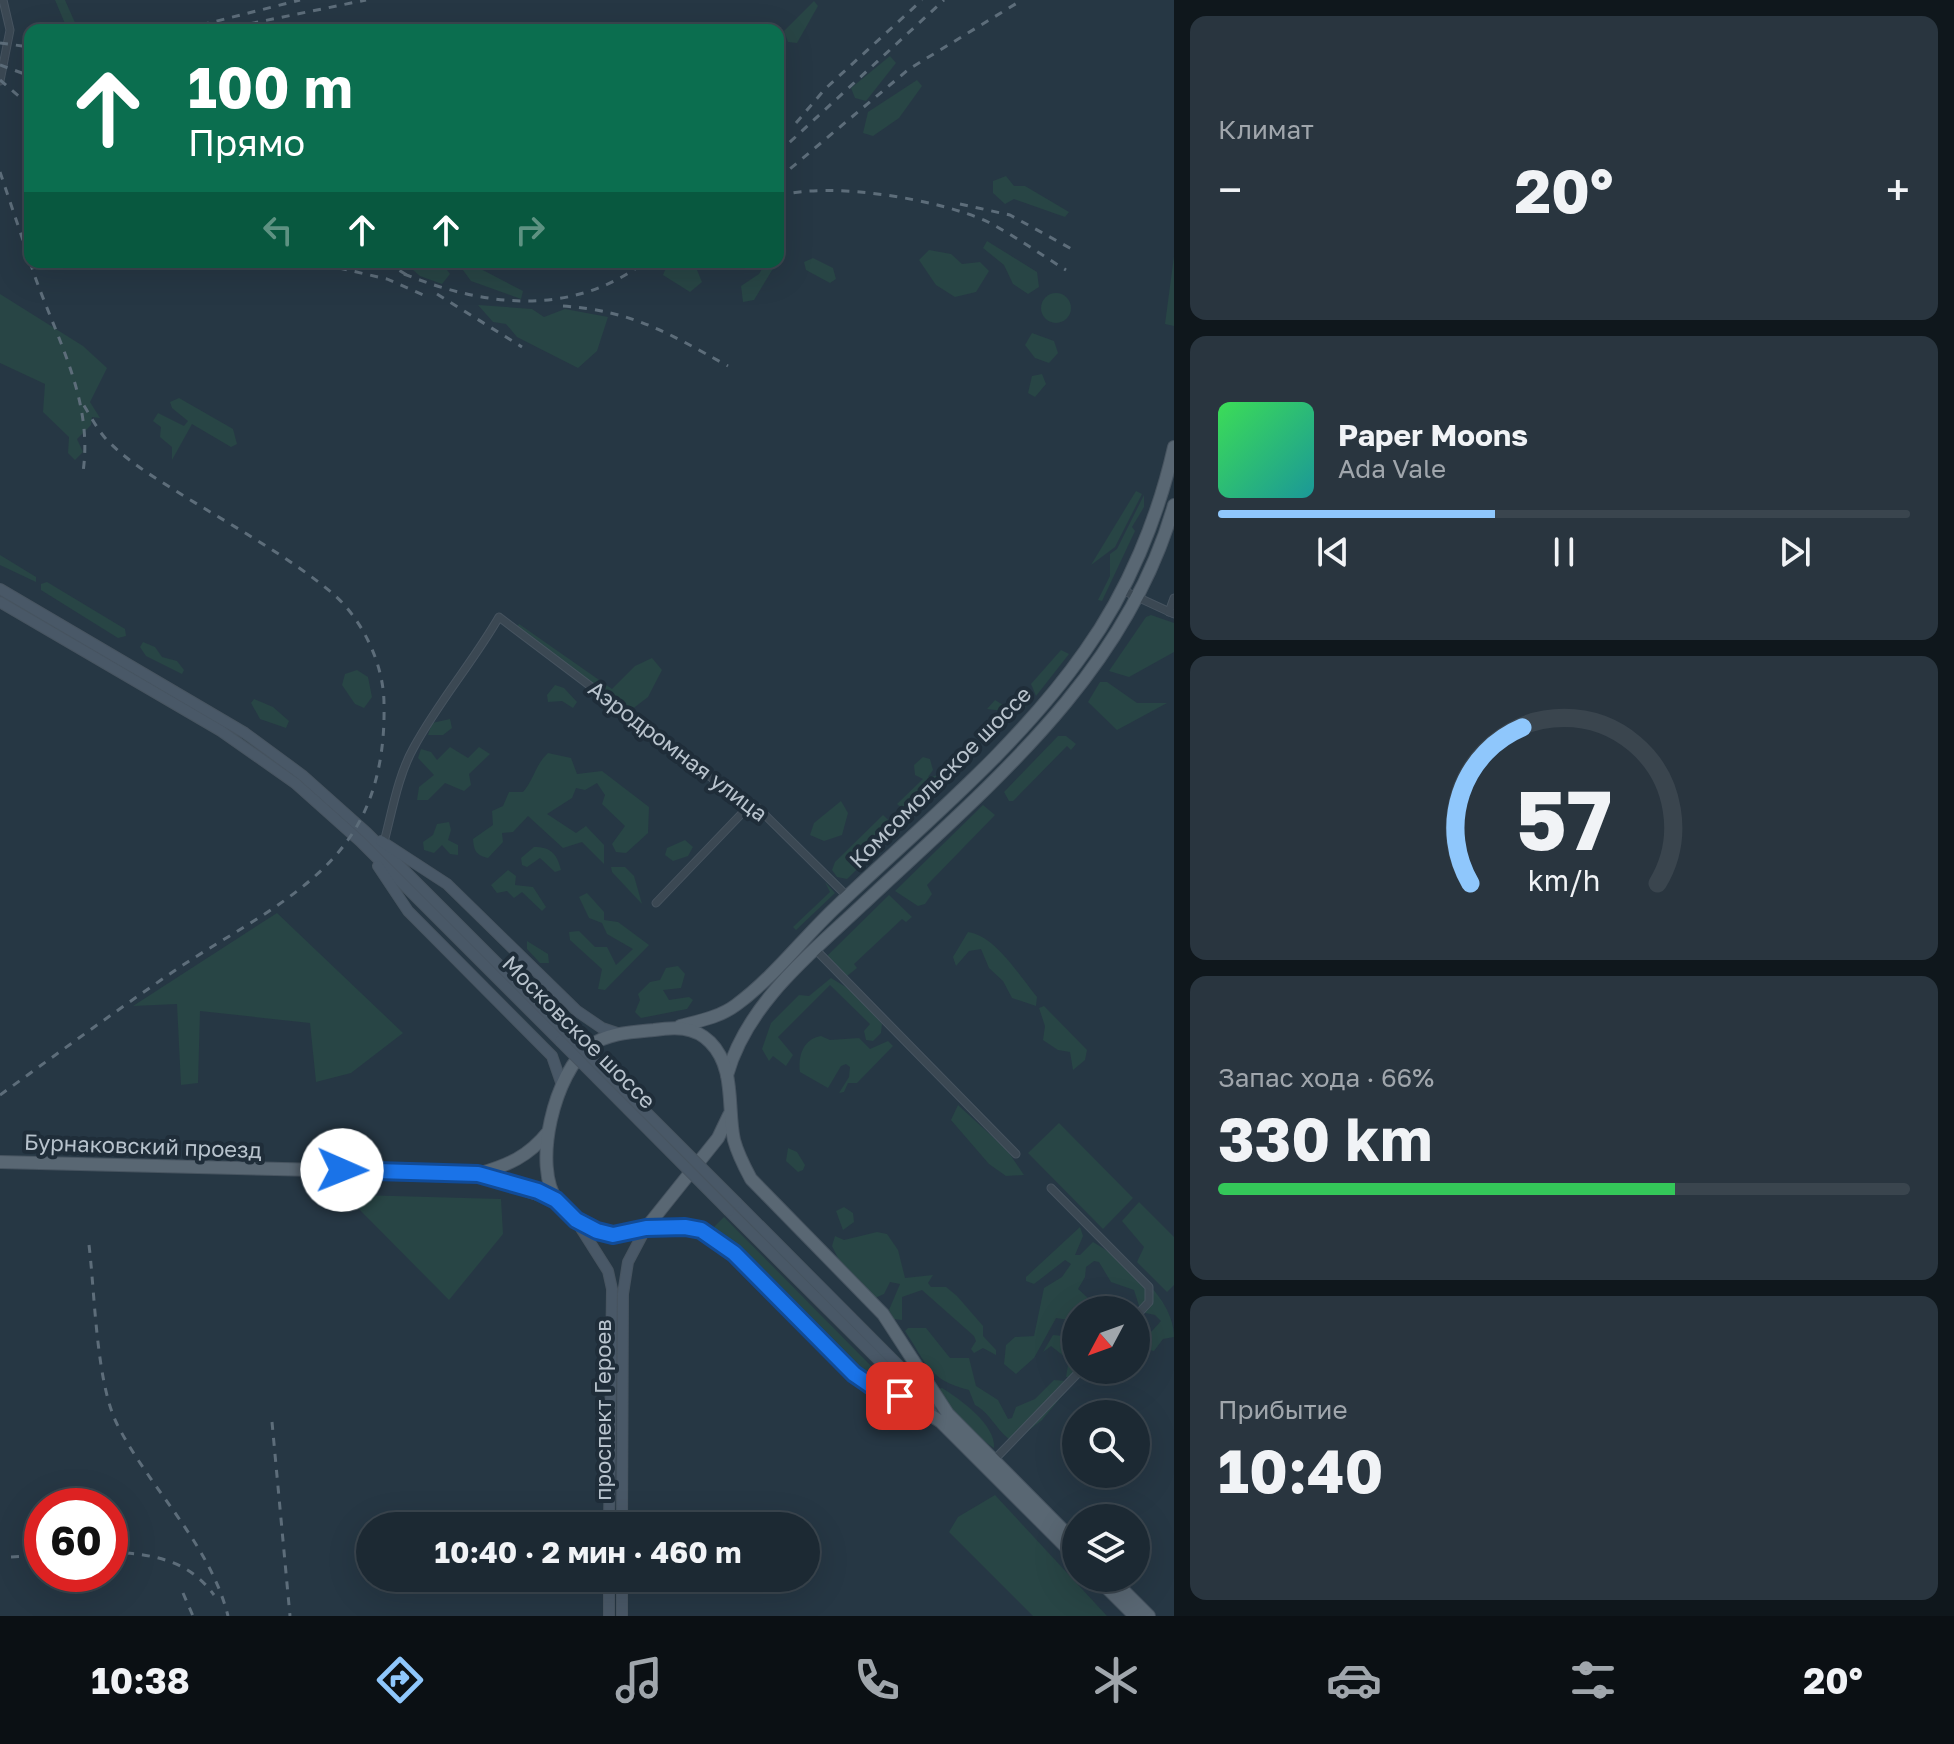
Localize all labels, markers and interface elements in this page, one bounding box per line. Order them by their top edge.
text: 100 m [188,53,353,120]
icon: ahead [56,56,160,160]
text: Климат [1218,114,1314,145]
text: Прямо [188,121,305,164]
text: 20° [1515,154,1614,226]
text: − [1218,163,1242,216]
text: + [1886,163,1910,216]
icon: left [256,208,300,252]
icon: ahead [340,208,384,252]
icon: ahead [424,208,468,252]
icon: right [508,208,552,252]
text: Paper Moons [1338,417,1528,453]
text: Ada Vale [1338,453,1446,484]
icon: previous [1311,530,1355,574]
icon: pause [1542,530,1586,574]
icon: next [1773,530,1817,574]
street label: Аэродромная улица [583,674,773,827]
street label: Комсомольское шоссе [843,680,1036,873]
text: 57 [1516,768,1612,868]
text: km/h [1528,863,1600,897]
street label: Московское шоссе [497,949,662,1114]
text: Запас хода · 66% [1218,1062,1434,1093]
text: 330 km [1218,1102,1433,1174]
street label: Бурнаковский проезд [24,1128,262,1163]
position arrow [300,1128,384,1212]
north arrow [1062,1296,1150,1384]
map controls [1062,1296,1150,1592]
street label: проспект Героев [589,1319,616,1501]
pin [866,1362,934,1430]
icon: arrive [878,1374,922,1418]
text: Прибытие [1218,1394,1347,1425]
button: search [1062,1400,1150,1488]
text: 10:40 [1218,1434,1384,1506]
speed limit sign: 60 [24,1488,128,1592]
button: layers [1062,1504,1150,1592]
text: 10:40 · 2 мин · 460 m [434,1534,742,1570]
icon: directions [372,1652,428,1708]
icon: music [611,1652,667,1708]
icon: phone [849,1652,905,1708]
icon: climate [1088,1652,1144,1708]
icon: car [1326,1652,1382,1708]
icon: filters [1565,1652,1621,1708]
text: 10:38 [91,1659,190,1702]
text: 20° [1803,1659,1863,1702]

